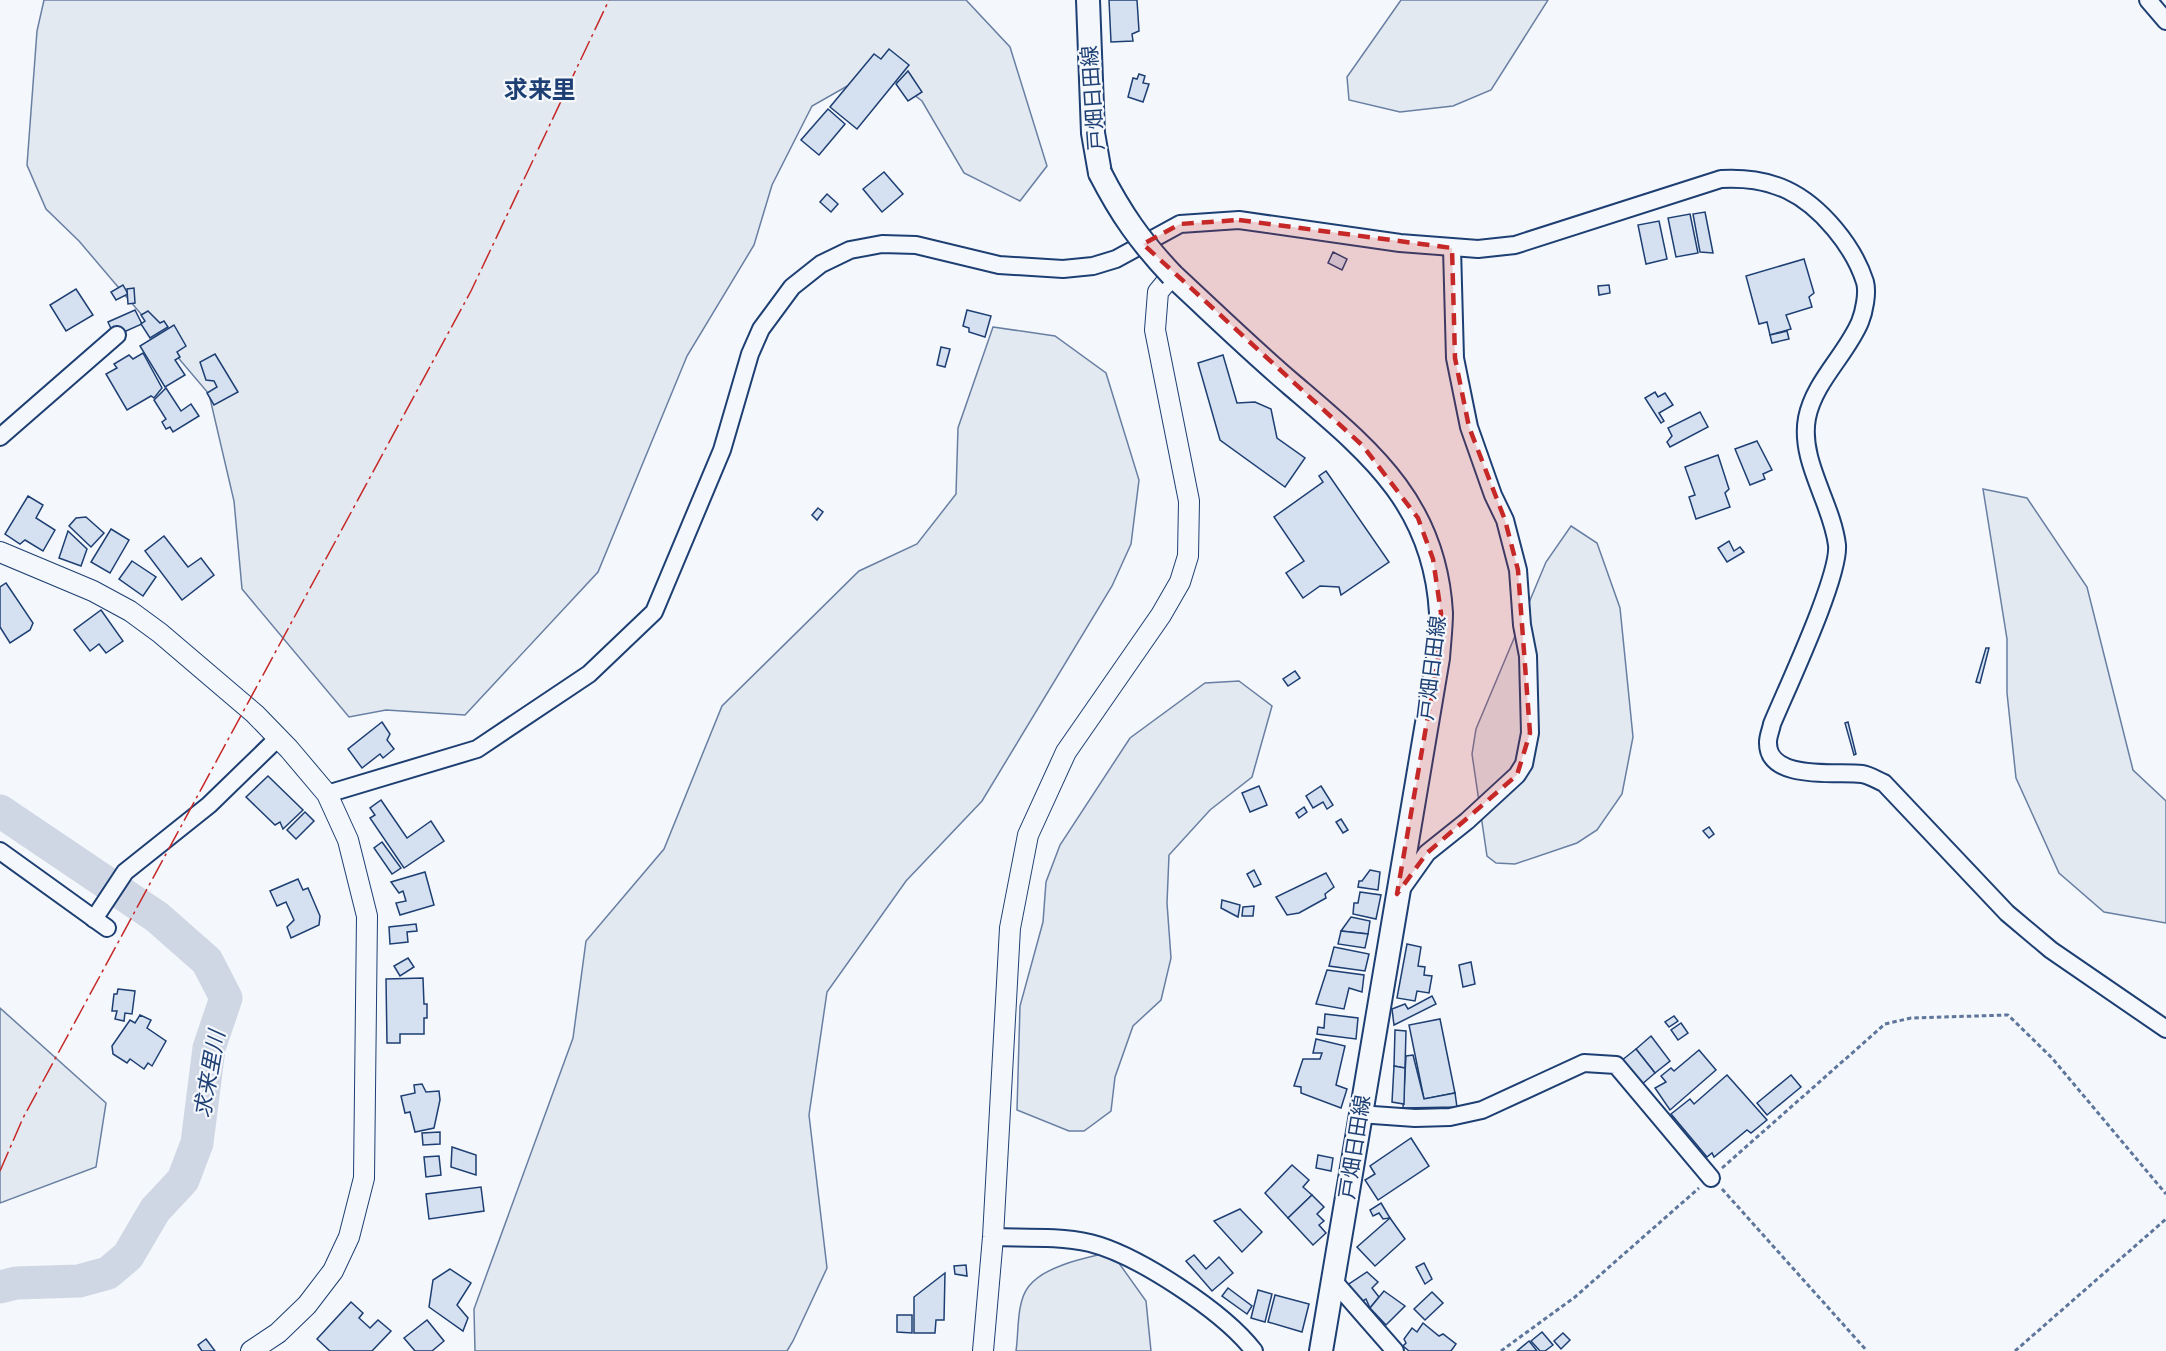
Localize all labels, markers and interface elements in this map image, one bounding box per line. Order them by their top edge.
street label: 戸畑日田線 [1076,45,1109,151]
district label: 求来里 [504,75,576,104]
street label: 戸畑日田線 [1413,614,1450,722]
water label: 求来里川 [189,1026,231,1120]
street label: 戸畑日田線 [1334,1093,1375,1201]

